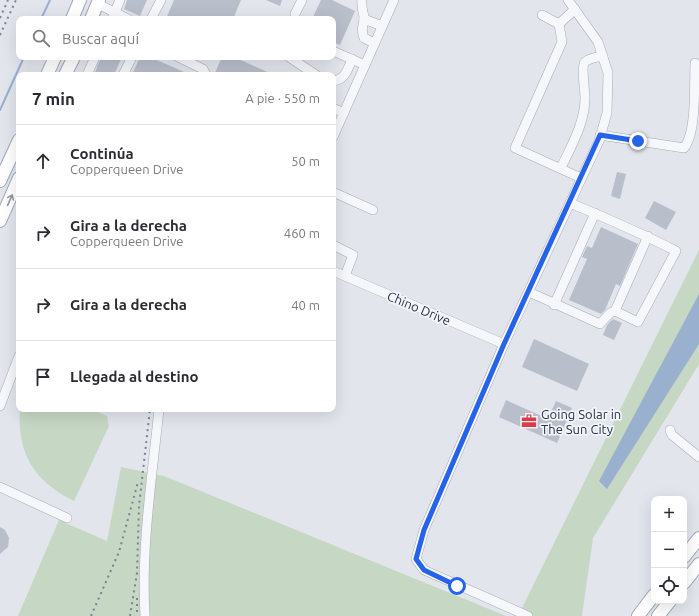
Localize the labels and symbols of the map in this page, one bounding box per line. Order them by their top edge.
route end [629,132,647,150]
one-way arrow [6,194,14,206]
street label: Chino Drive [385,288,453,328]
place label: Going Solar in The Sun City [541,407,621,436]
office icon: Going Solar in The Sun City [520,412,538,430]
route start [448,577,466,595]

